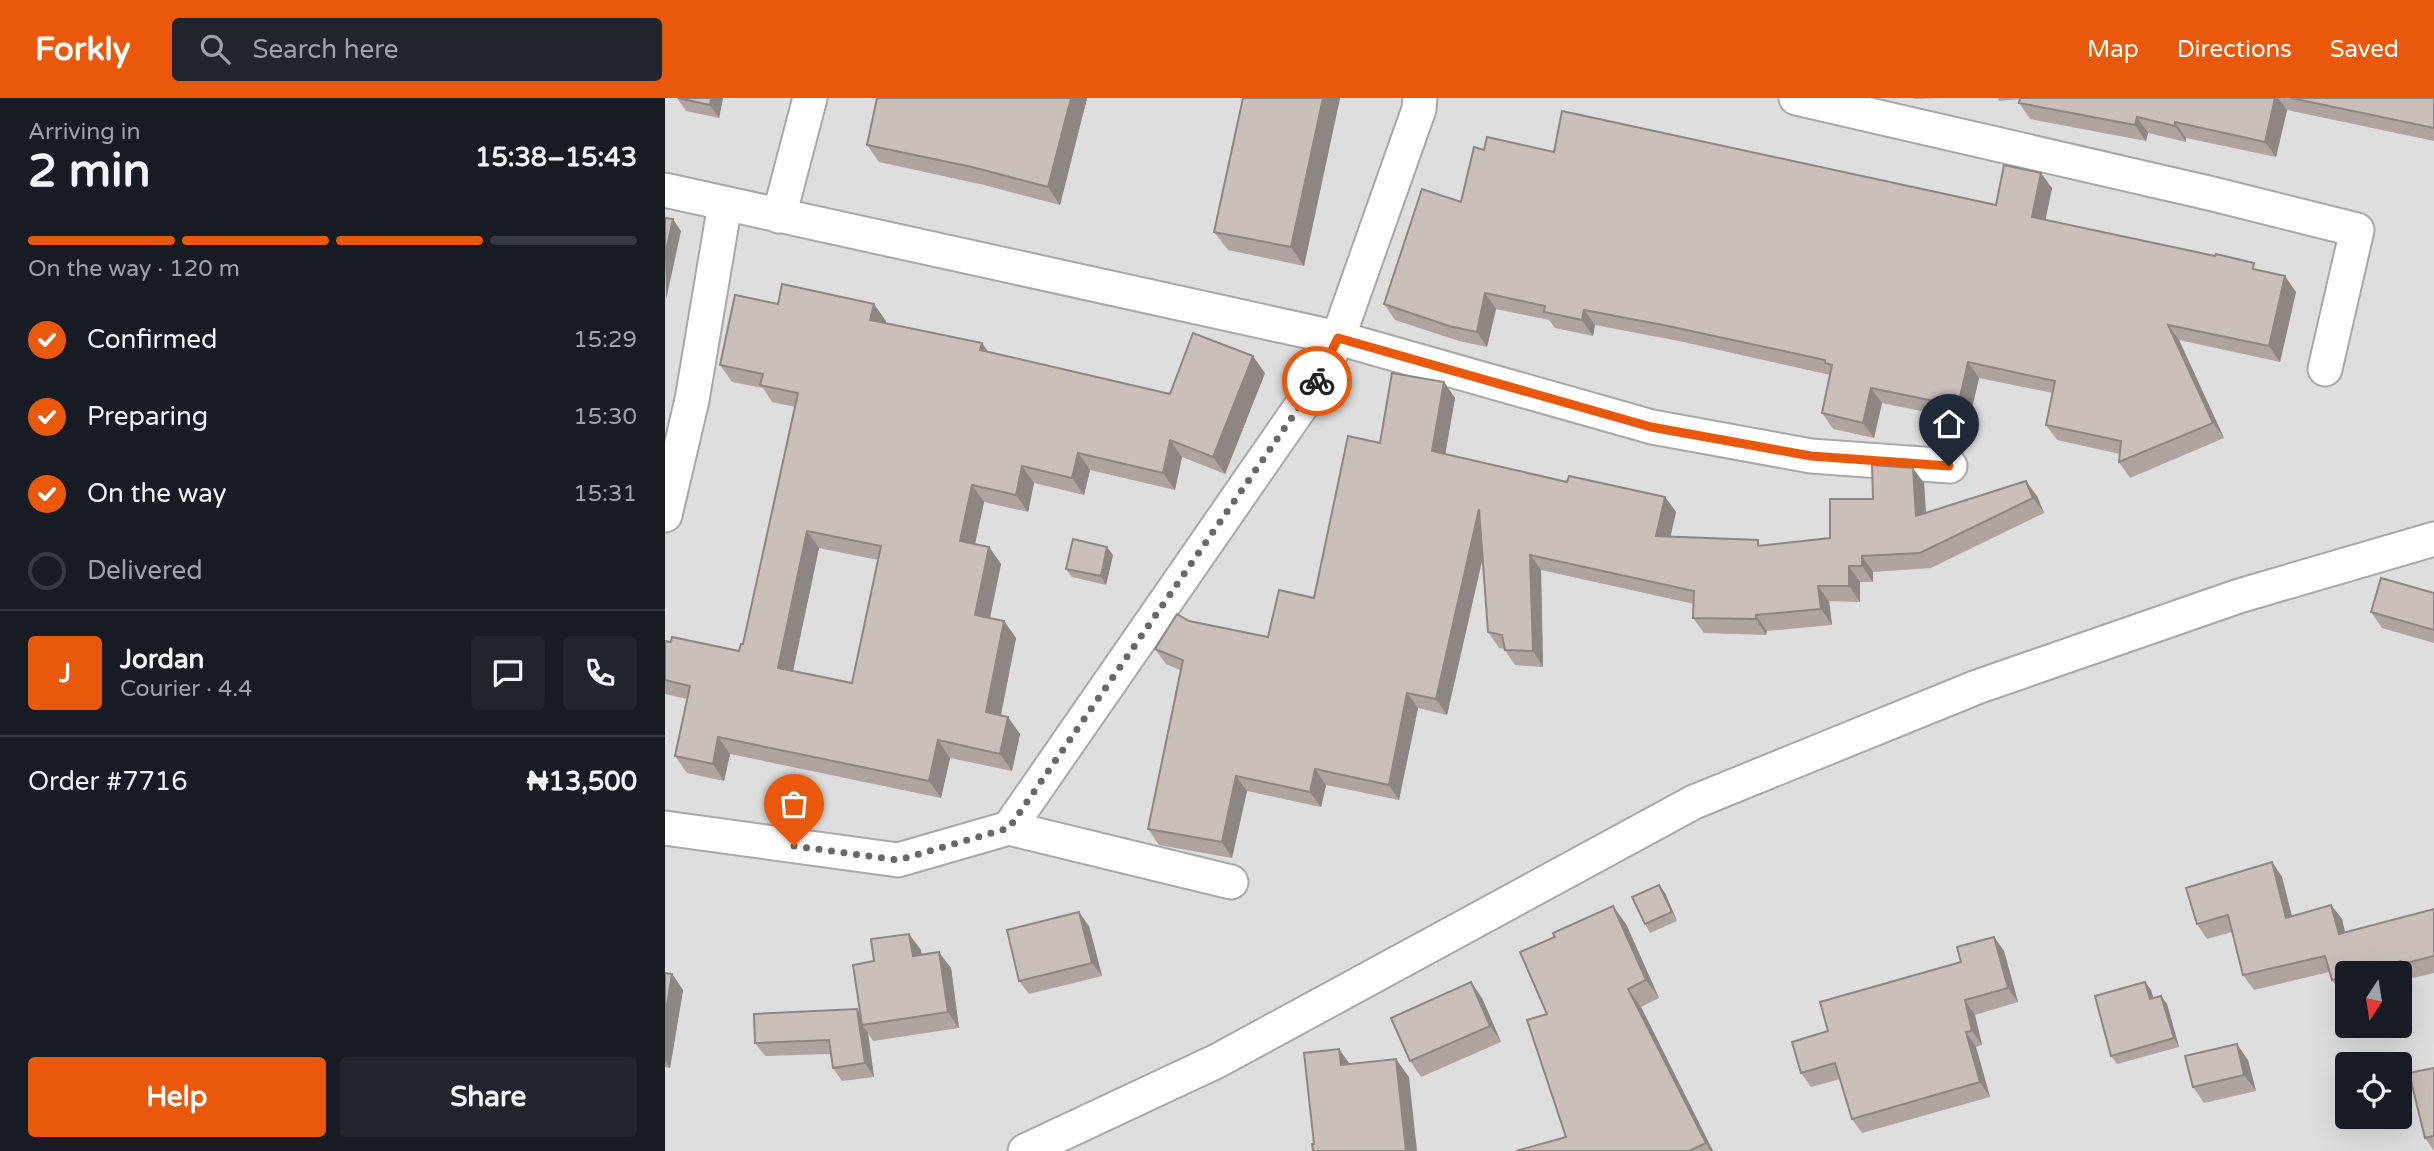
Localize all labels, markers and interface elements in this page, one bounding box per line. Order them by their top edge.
search box [172,18,662,81]
text: Forkly [35,30,130,69]
icon: search [196,30,234,68]
text: Search here [252,34,399,65]
text: Map [2087,35,2139,64]
text: Directions [2177,35,2292,64]
text: Saved [2330,35,2399,64]
text: Arriving in [28,118,141,146]
text: 15:38–15:43 [475,142,637,173]
text: 2 min [28,144,151,199]
text: On the way · 120 m [28,255,240,283]
icon: check [28,321,66,359]
text: Confirmed [87,324,217,355]
text: 15:29 [573,326,637,354]
courier [1282,346,1352,416]
icon: bike [1298,362,1336,400]
pin [1919,394,1979,466]
icon: check [28,398,66,436]
text: Preparing [87,401,208,432]
text: 15:30 [573,403,637,431]
icon: home [1930,405,1968,443]
icon: check [28,475,66,513]
text: On the way [87,478,227,509]
text: 15:31 [573,480,637,508]
text: Delivered [87,555,203,586]
button: chat [471,636,545,710]
button: phone [563,636,637,710]
text: Jordan [120,644,204,675]
text: J [59,658,71,689]
text: Courier · 4.4 [120,675,252,703]
text: Order #7716 [28,766,188,797]
text: ₦13,500 [527,766,637,797]
pin [764,774,824,846]
icon: bag [775,785,813,823]
north arrow [2335,961,2411,1038]
map controls [2335,961,2412,1129]
button: locate [2335,1052,2412,1129]
button: Help [28,1057,326,1137]
button: Share [340,1057,637,1137]

